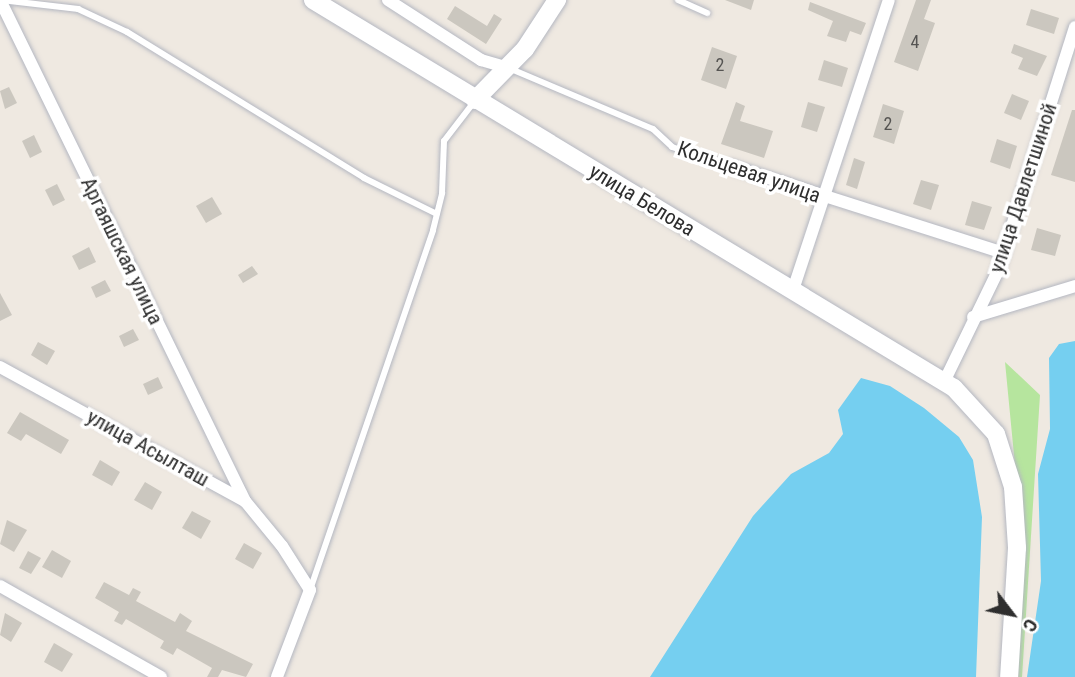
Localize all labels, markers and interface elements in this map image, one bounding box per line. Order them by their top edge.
house number: 4 [911,31,919,53]
house number: 2 [716,54,724,76]
street label: улица Давлетшиной [984,100,1062,276]
house number: 2 [884,113,892,135]
street label: Кольцевая улица [674,136,824,208]
street label: улица Белова [585,159,699,241]
street label: Аргаяшская улица [75,173,169,329]
street label: улица Асылташ [82,404,214,492]
north arrow [977,579,1047,649]
text: С [1018,615,1043,636]

